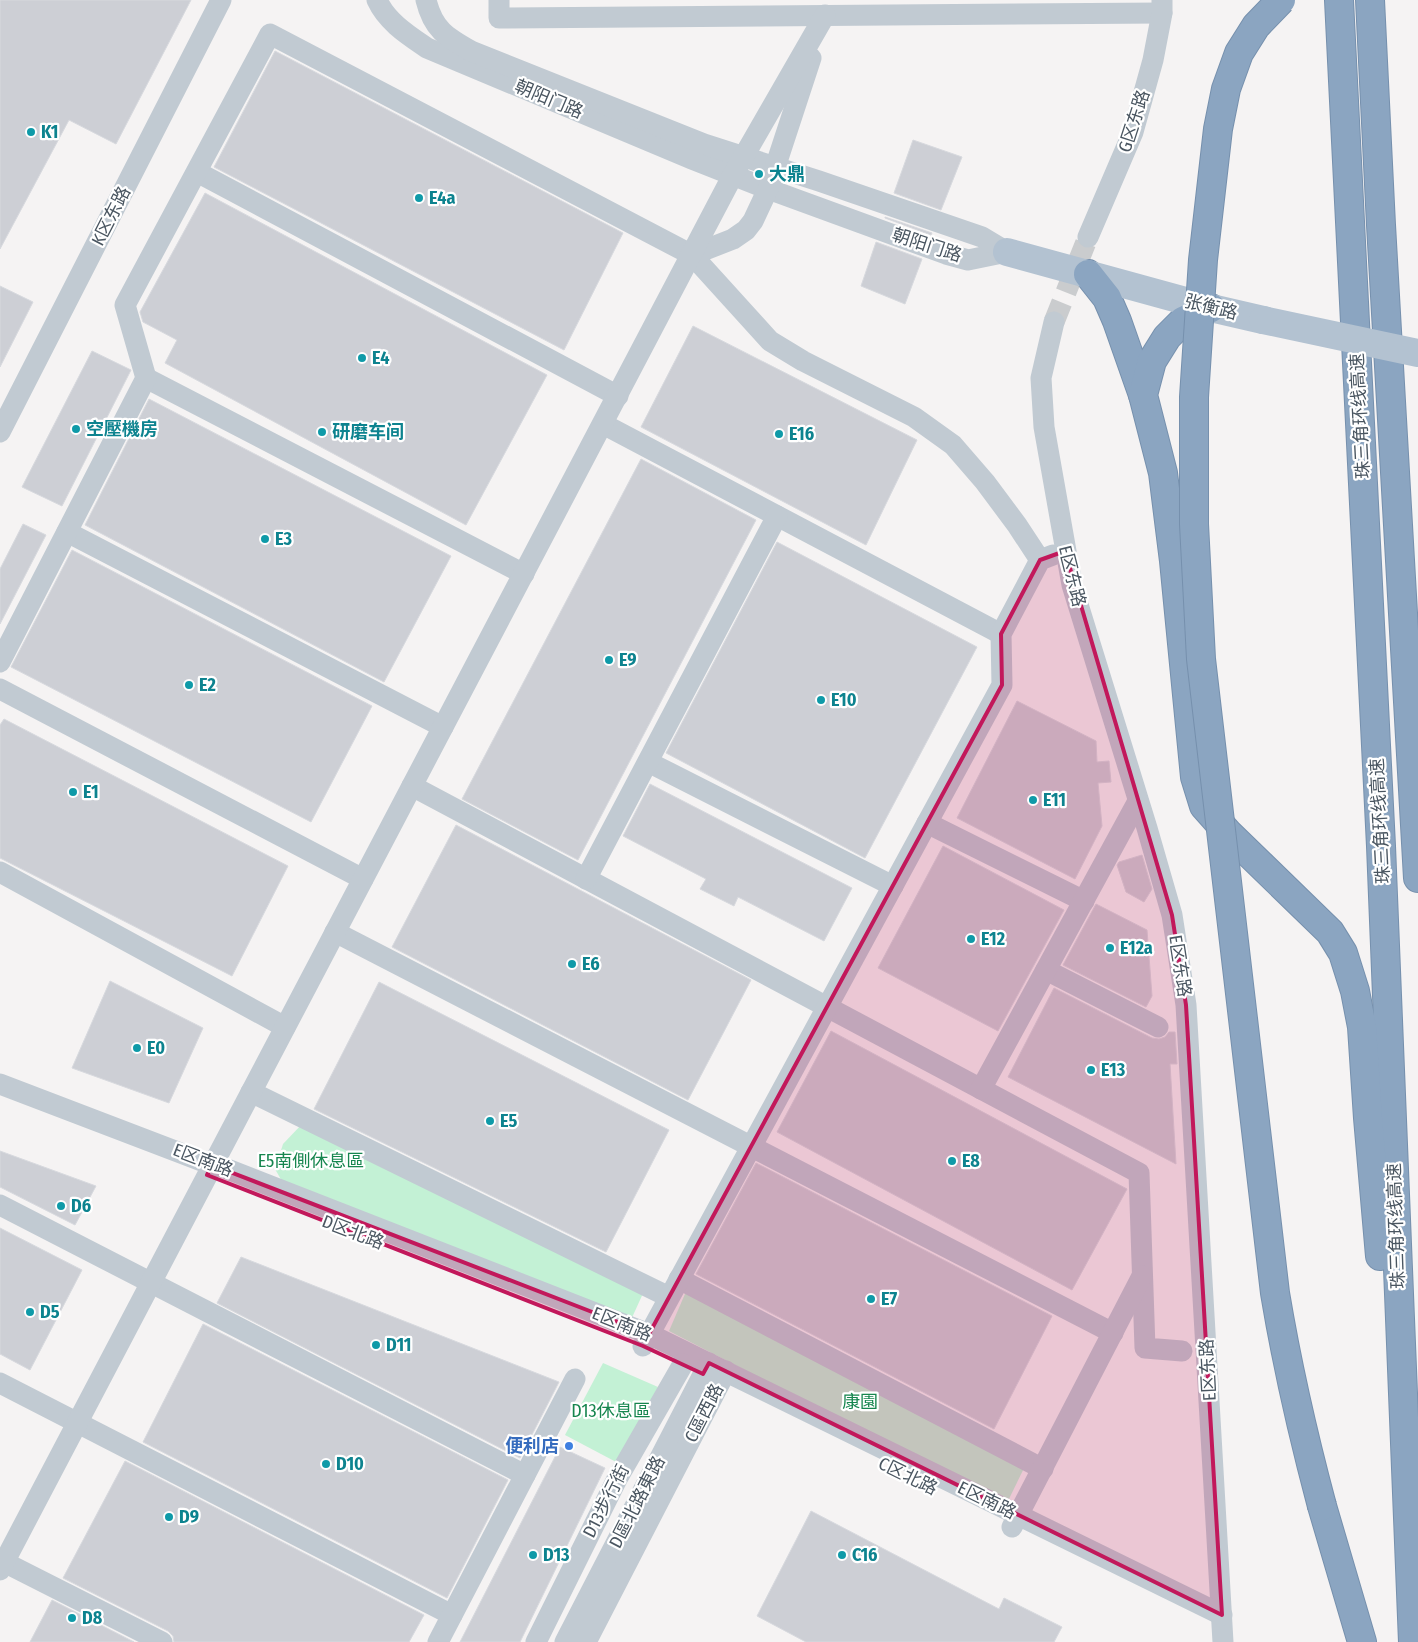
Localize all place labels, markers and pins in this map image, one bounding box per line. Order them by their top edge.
place label: K1 [41,121,58,143]
marker: K1 [25,126,37,138]
place label: 大鼎 [769,163,805,185]
marker: 大鼎 [753,168,765,180]
place label: E4a [429,187,455,209]
marker: E4a [413,192,425,204]
place label: E4 [372,347,389,369]
marker: E4 [356,352,368,364]
place label: 空壓機房 [86,418,158,440]
place label: 研磨车间 [332,421,404,443]
marker: 空壓機房 [70,423,82,435]
place label: E16 [789,423,814,445]
marker: 研磨车间 [316,426,328,438]
marker: E16 [773,428,785,440]
place label: E3 [275,528,293,550]
marker: E3 [259,533,271,545]
place label: E9 [619,649,637,671]
marker: E9 [603,654,615,666]
place label: E2 [199,674,216,696]
marker: E2 [183,679,195,691]
place label: E10 [831,689,857,711]
marker: E10 [815,694,827,706]
place label: E1 [83,781,99,803]
marker: E1 [67,786,79,798]
place label: E11 [1043,789,1066,811]
marker: E11 [1027,794,1039,806]
place label: E12 [981,928,1005,950]
marker: E12 [965,933,977,945]
place label: E12a [1120,937,1153,959]
marker: E12a [1104,942,1116,954]
place label: E6 [582,953,600,975]
marker: E6 [566,958,578,970]
place label: E0 [147,1037,165,1059]
marker: E0 [131,1042,143,1054]
place label: E13 [1101,1059,1126,1081]
marker: E13 [1085,1064,1097,1076]
place label: E5 [500,1110,518,1132]
marker: E5 [484,1115,496,1127]
place label: E8 [962,1150,980,1172]
marker: E8 [946,1155,958,1167]
place label: D6 [71,1195,91,1217]
marker: D6 [55,1200,67,1212]
place label: E7 [881,1288,898,1310]
marker: E7 [865,1293,877,1305]
place label: D5 [40,1301,60,1323]
marker: D5 [24,1306,36,1318]
place label: D11 [386,1334,411,1356]
marker: D11 [370,1339,382,1351]
place label: 便利店 [505,1435,559,1457]
marker: 便利店 [563,1440,575,1452]
place label: D10 [336,1453,364,1475]
marker: D10 [320,1458,332,1470]
place label: D9 [179,1506,199,1528]
marker: D9 [163,1511,175,1523]
place label: D13 [543,1544,570,1566]
place label: C16 [852,1544,877,1566]
marker: D13 [527,1549,539,1561]
marker: C16 [836,1549,848,1561]
place label: D8 [82,1607,103,1629]
marker: D8 [66,1612,78,1624]

